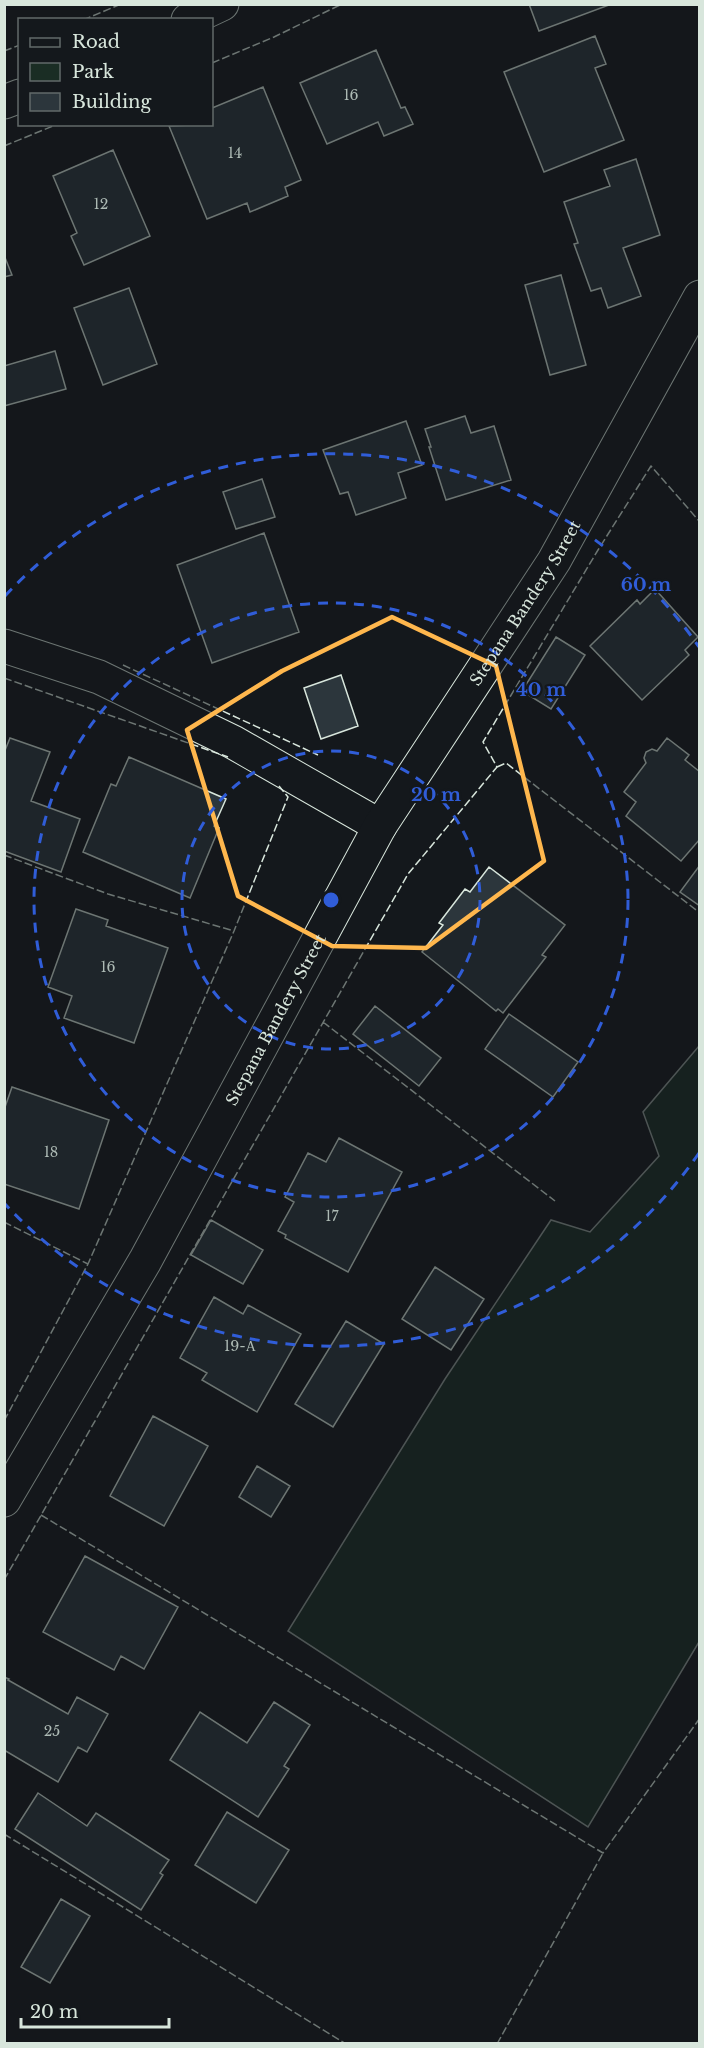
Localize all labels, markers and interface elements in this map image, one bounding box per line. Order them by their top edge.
legend [18,18,213,126]
text: Road [72,31,120,53]
text: Park [72,61,114,83]
house number: 16 [343,86,359,104]
text: Building [72,91,151,113]
house number: 14 [228,144,242,162]
house number: 12 [94,195,108,213]
street label: Stepana Bandery Street [465,517,585,689]
text: 60 m [621,574,671,596]
text: 40 m [516,679,566,701]
text: 20 m [411,784,461,806]
centre of rings [321,890,341,910]
street label: Stepana Bandery Street [221,930,330,1109]
house number: 16 [100,958,116,976]
house number: 18 [44,1143,58,1161]
house number: 17 [325,1207,340,1225]
house number: 19-А [224,1337,257,1355]
house number: 25 [44,1722,60,1740]
scale bar [21,1991,170,2029]
text: 20 m [30,2001,78,2023]

